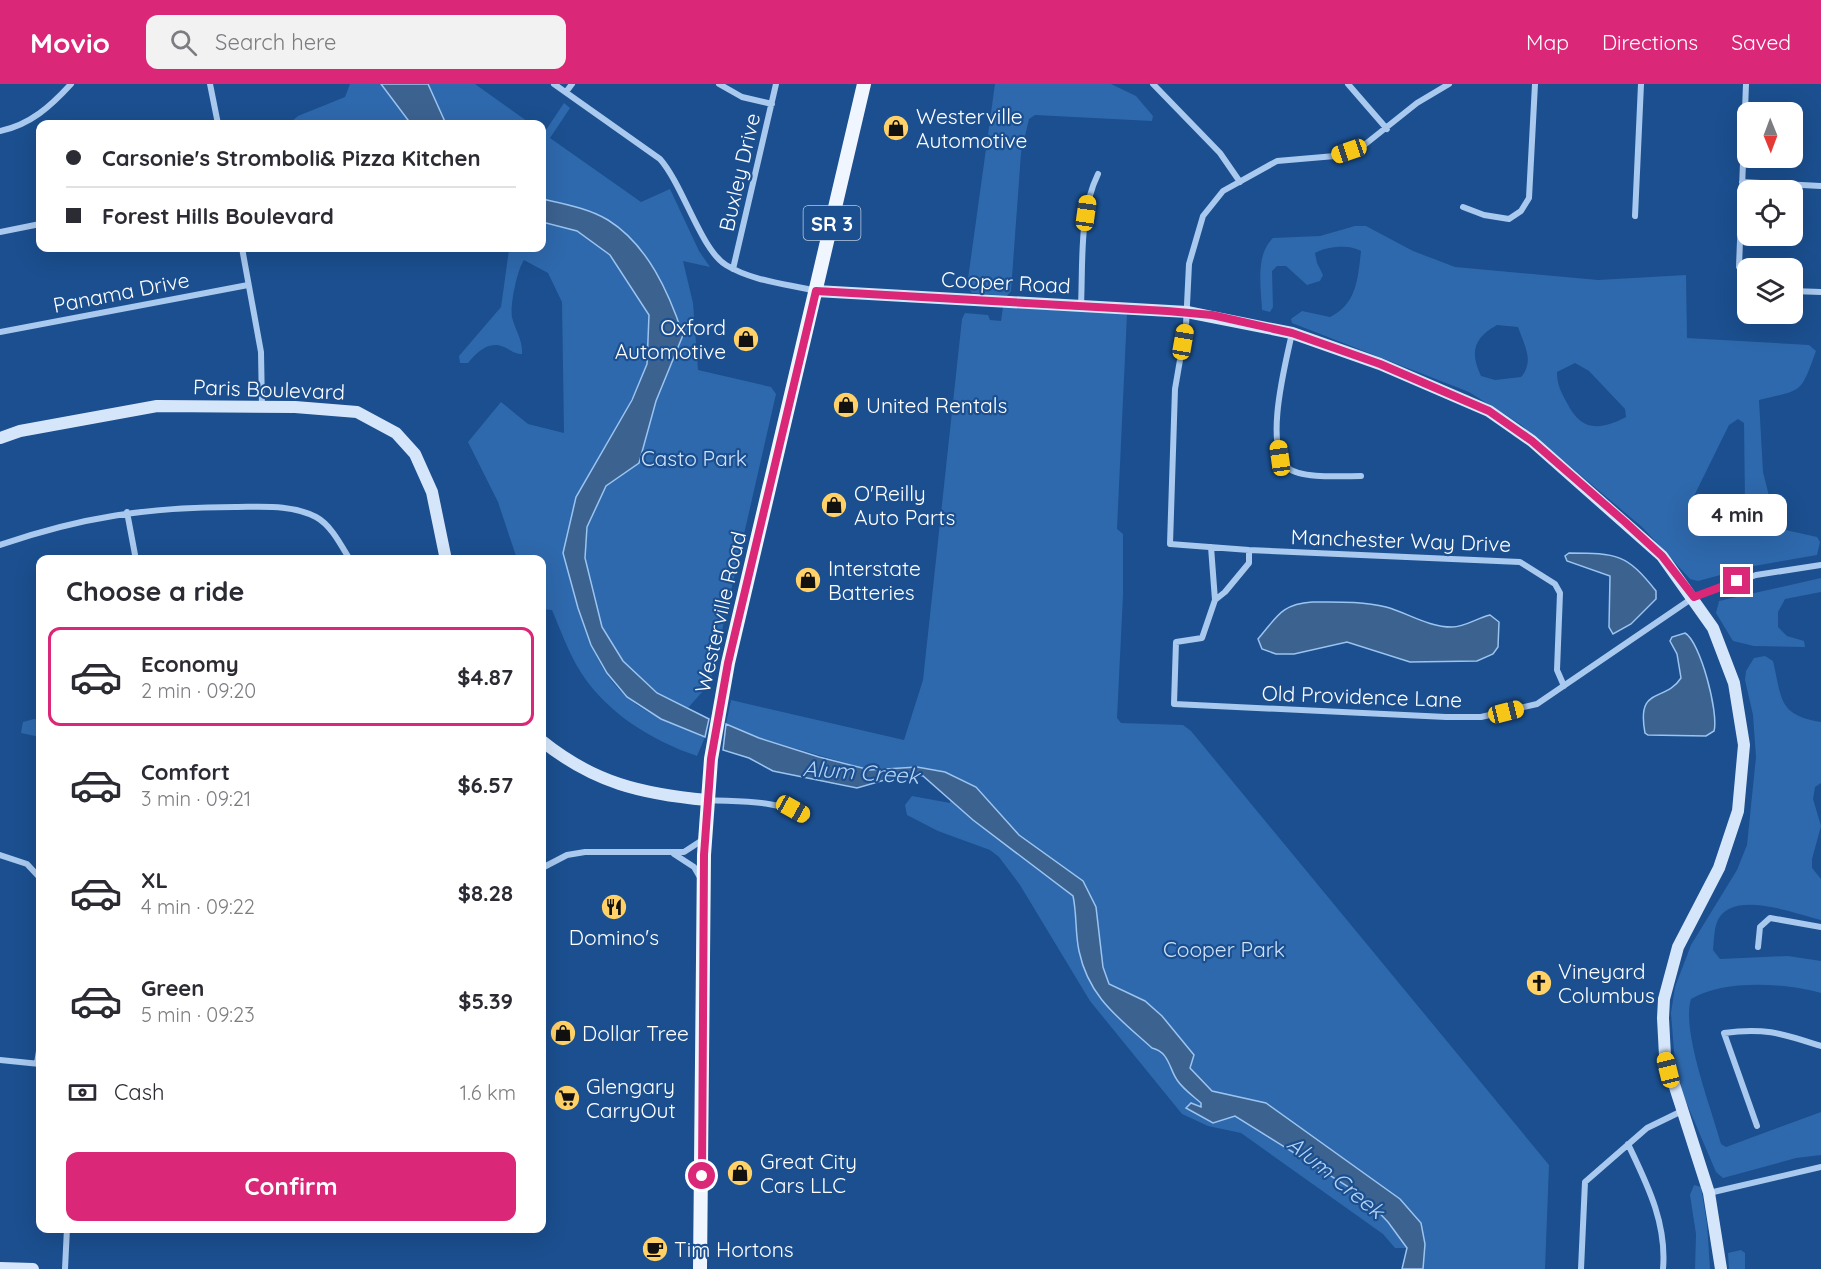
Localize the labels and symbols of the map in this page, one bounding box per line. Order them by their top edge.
north arrow [1737,102,1803,168]
place label: Westerville Automotive [916,103,1027,153]
street label: Buxley Drive [713,110,765,234]
shop icon: Westerville Automotive [881,113,911,143]
car [1329,137,1369,165]
car [1075,194,1097,232]
road number: SR 3 [804,206,860,240]
street label: Panama Drive [51,266,191,318]
street label: Cooper Road [941,266,1071,298]
place label: Oxford Automotive [615,314,726,364]
car [1171,323,1195,361]
shop icon: Oxford Automotive [731,324,761,354]
street label: Paris Boulevard [193,373,345,405]
shop icon: United Rentals [831,390,861,420]
place label: United Rentals [866,392,1007,418]
car [1269,439,1291,477]
park label: Casto Park [641,445,747,471]
place label: O'Reilly Auto Parts [854,480,955,530]
shop icon: O'Reilly Auto Parts [819,490,849,520]
callout: 4 min [1688,494,1786,536]
street label: Manchester Way Drive [1290,523,1512,557]
street label: Westerville Road [689,529,751,695]
place label: Interstate Batteries [828,555,921,605]
shop icon: Interstate Batteries [793,565,823,595]
route end [1723,567,1750,594]
street label: Old Providence Lane [1261,680,1463,712]
car [1486,699,1526,725]
water label: Alum Creek [802,754,922,790]
car [773,792,813,826]
restaurant icon: Domino's [599,892,629,922]
place label: Domino's [569,924,659,950]
park label: Cooper Park [1163,936,1285,962]
place label: Vineyard Columbus [1558,958,1655,1008]
church icon: Vineyard Columbus [1524,968,1554,998]
shop icon: Dollar Tree [548,1018,578,1048]
place label: Dollar Tree [582,1020,689,1046]
car [1655,1050,1681,1090]
place label: Glengary CarryOut [586,1073,676,1123]
supermarket icon: Glengary CarryOut [552,1083,582,1113]
water label: Alum Creek [1282,1129,1392,1226]
place label: Great City Cars LLC [760,1148,857,1198]
shop icon: Great City Cars LLC [725,1158,755,1188]
route start [688,1162,715,1189]
cafe icon: Tim Hortons [640,1234,670,1264]
place label: Tim Hortons [674,1236,794,1262]

